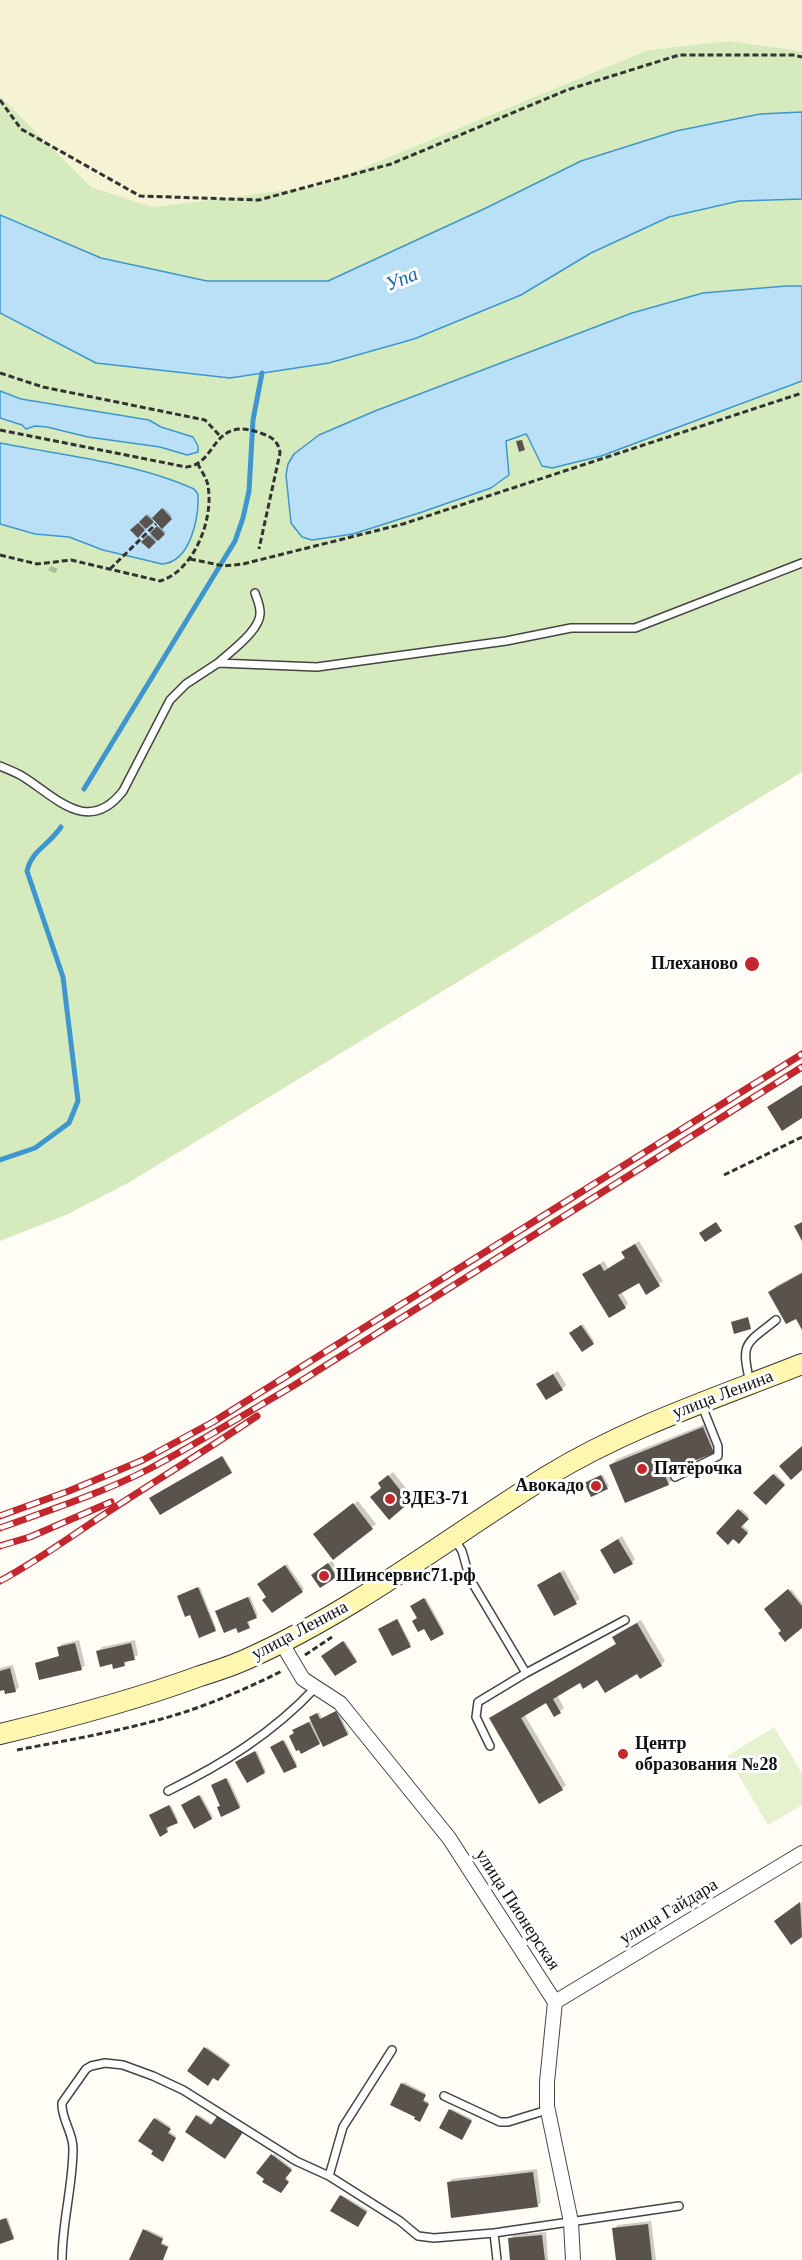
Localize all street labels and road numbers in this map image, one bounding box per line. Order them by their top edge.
street label: улица Ленина [670,1366,776,1424]
street label: улица Ленина [248,1597,352,1665]
street label: улица Пионерская [470,1845,564,1975]
street label: улица Гайдара [616,1874,722,1950]

